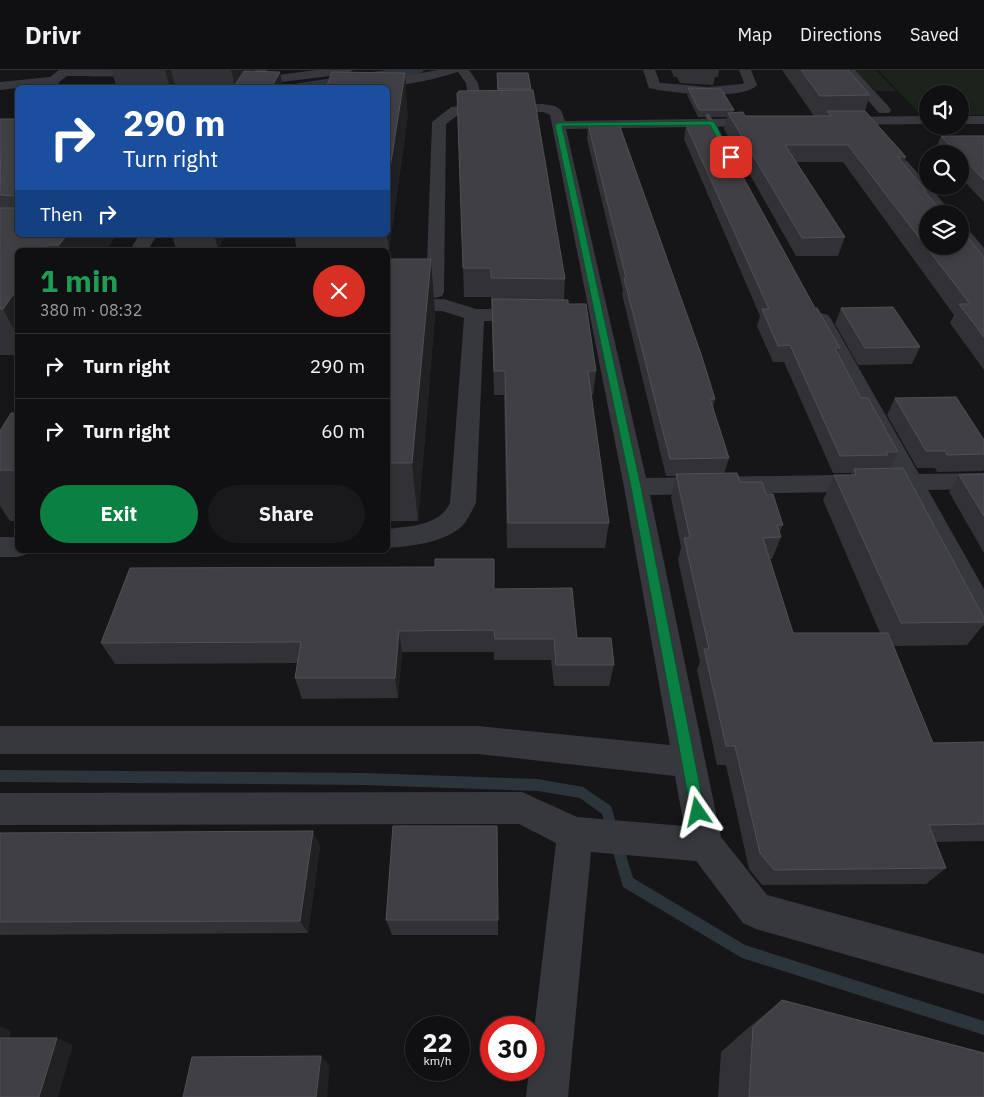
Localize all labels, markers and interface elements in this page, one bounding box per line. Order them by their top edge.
text: Drivr [25,19,81,51]
text: Map [737,23,772,46]
text: Directions [800,23,882,46]
text: Saved [910,23,959,46]
map controls [919,85,969,255]
button: sound [919,85,969,135]
text: 290 m [123,100,226,146]
icon: right [40,105,105,170]
pin [710,136,752,178]
icon: arrive [717,143,745,171]
text: Turn right [123,144,218,173]
button: search [919,145,969,195]
icon: right [93,200,121,228]
text: Then [40,202,83,226]
button: layers [919,205,969,255]
text: 1 min [40,261,118,300]
button: close [313,265,365,317]
text: 380 m · 08:32 [40,300,142,320]
icon: right [40,352,68,380]
text: Turn right [83,354,170,378]
text: 290 m [310,354,365,378]
icon: right [40,417,68,445]
text: Turn right [83,419,170,443]
text: 60 m [321,419,365,443]
button: Exit [40,485,198,543]
button: Share [208,485,365,543]
position arrow [671,785,723,837]
speed limit sign: 30 [480,1016,545,1081]
text: 22 [422,1026,453,1059]
text: km/h [423,1053,452,1068]

